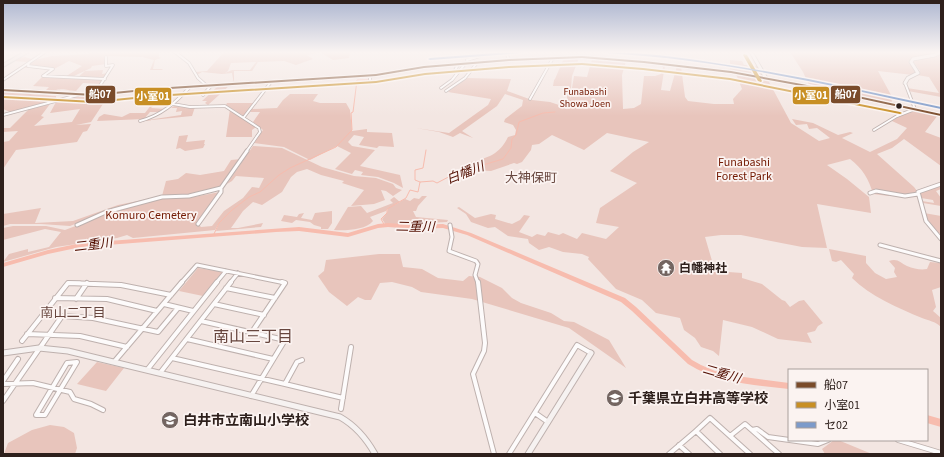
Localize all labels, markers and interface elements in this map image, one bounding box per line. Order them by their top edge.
line badge: 船07 [85,85,116,104]
park label: Funabashi Showa Joen [560,85,610,111]
line badge: 船07 [830,85,861,104]
line badge: 小室01 [792,86,830,105]
text: 船07 [89,87,111,102]
line badge: 小室01 [134,87,172,106]
text: 船07 [835,87,857,102]
text: 小室01 [794,88,828,103]
text: 小室01 [136,89,170,104]
unlabelled marker [894,101,904,111]
park label: Funabashi Forest Park [716,154,772,185]
water label: 白幡川 [444,157,489,188]
district label: 大神保町 [505,169,557,187]
park label: Komuro Cemetery [105,207,197,224]
water label: 二重川 [395,218,437,236]
water label: 二重川 [73,233,116,256]
temple icon: 白幡神社 [656,258,676,278]
place label: 白幡神社 [679,260,727,277]
district label: 南山二丁目 [40,304,106,322]
district label: 南山三丁目 [213,326,293,348]
water label: 二重川 [700,360,745,389]
legend [788,369,928,441]
text: 船07 [824,377,848,394]
school or university icon: 千葉県立白井高等学校 [605,388,625,408]
place label: 千葉県立白井高等学校 [628,389,768,409]
text: 小室01 [824,397,860,414]
school or university icon: 白井市立南山小学校 [160,410,180,430]
place label: 白井市立南山小学校 [183,411,309,431]
text: セ02 [824,417,848,434]

